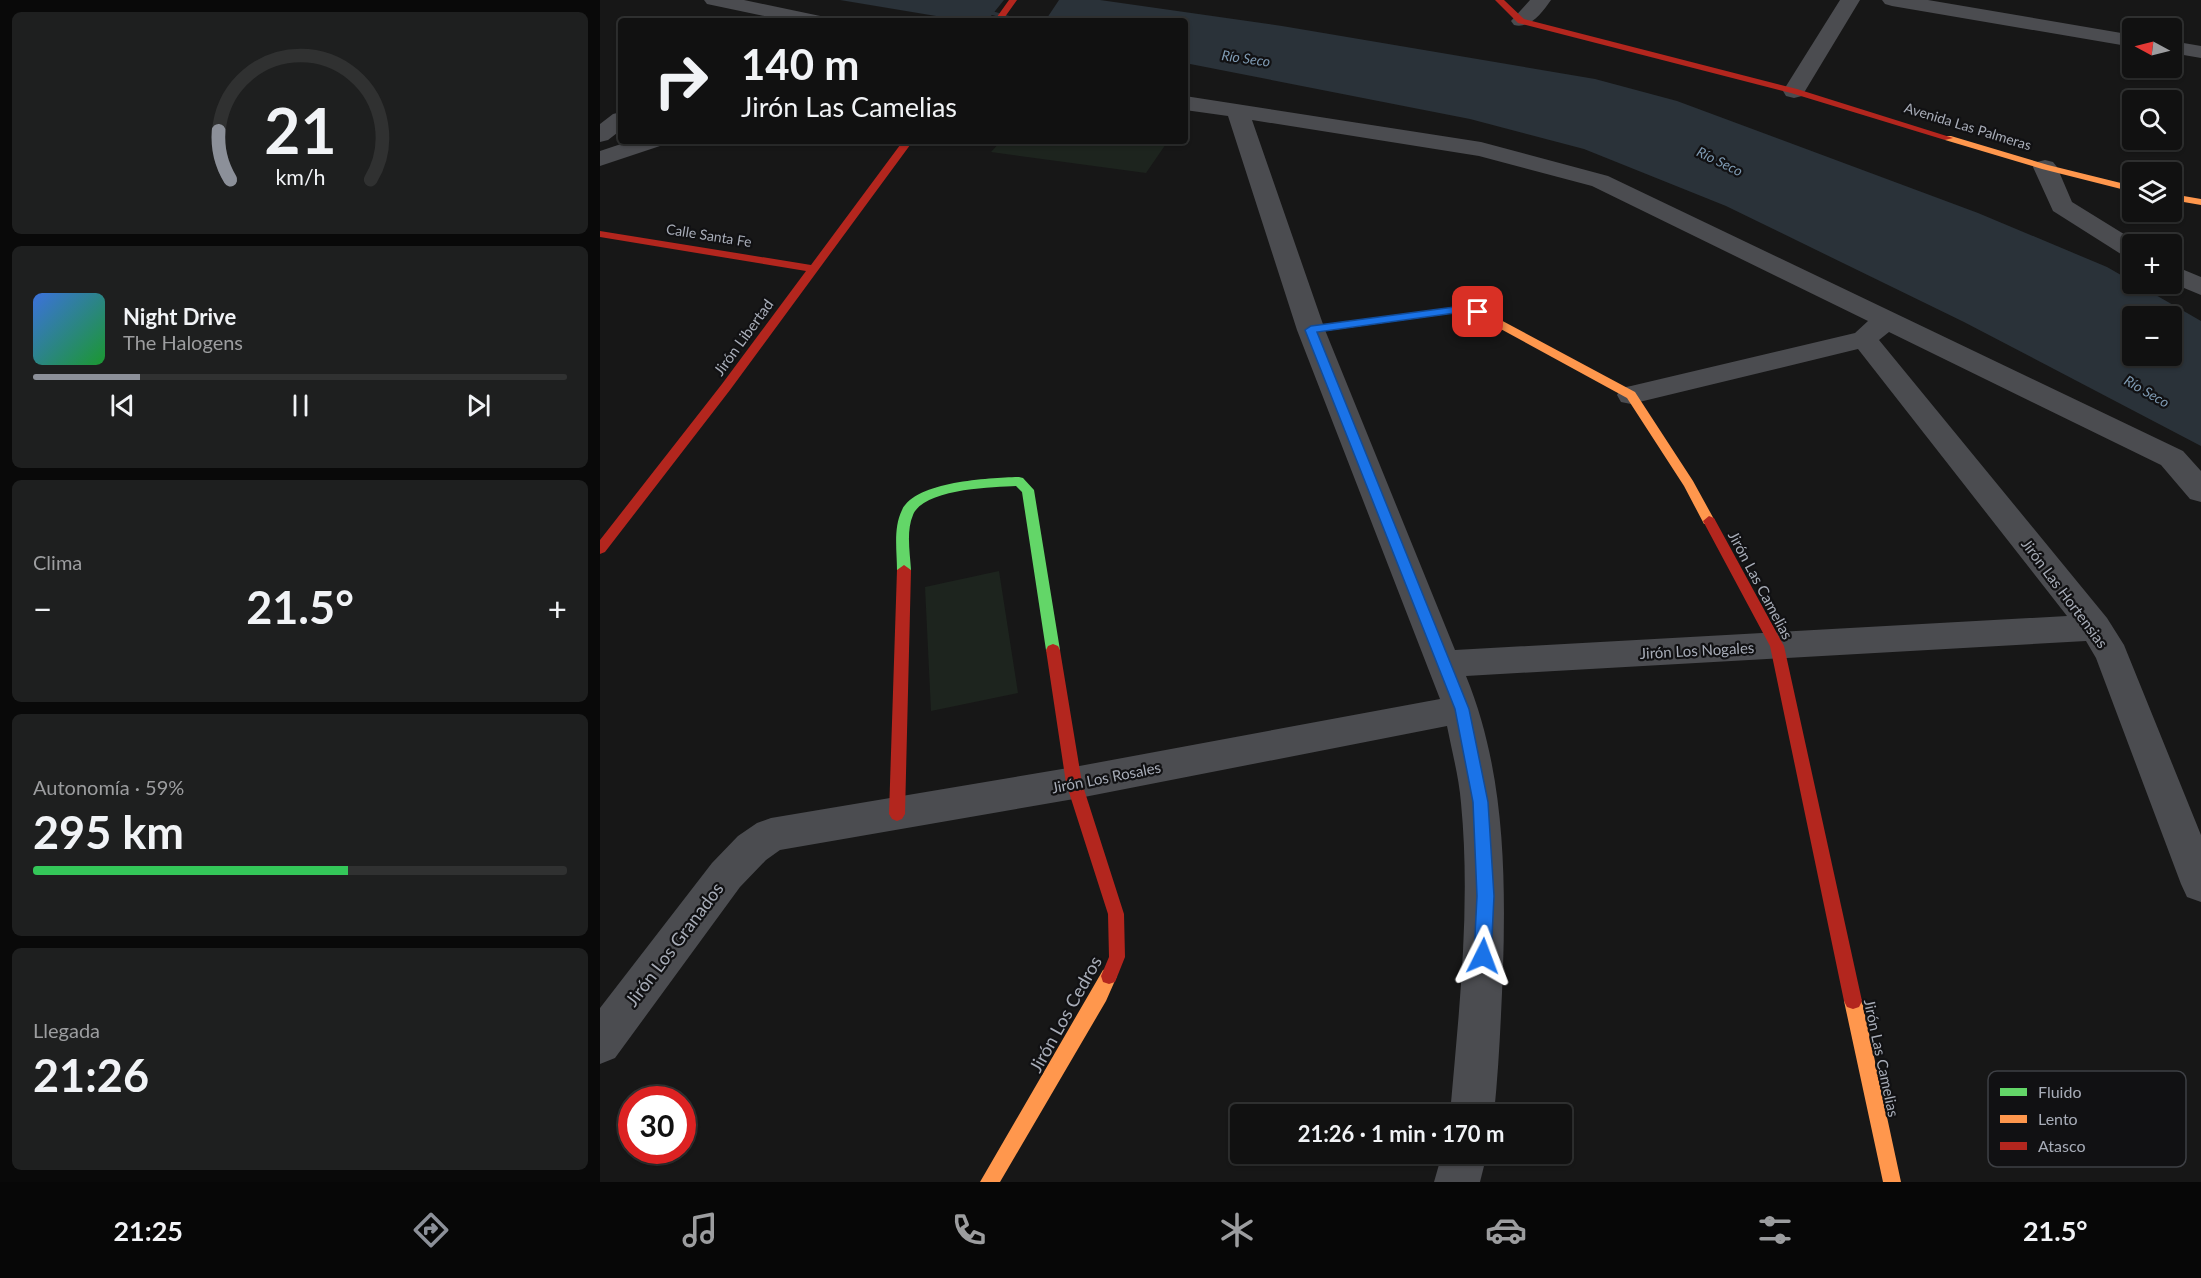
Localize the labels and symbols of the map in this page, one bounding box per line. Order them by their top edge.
north arrow [2122,18,2182,78]
water label: Río Seco [1221,46,1271,70]
street label: Avenida Las Palmeras [1902,99,2034,153]
water label: Río Seco [1694,143,1746,179]
street label: Calle Santa Fe [665,220,753,250]
pin [1452,286,1503,337]
street label: Jirón Libertad [709,295,777,379]
water label: Río Seco [2121,371,2173,411]
street label: Jirón Las Camelias [1725,528,1797,642]
street label: Jirón Las Hortensias [2018,535,2112,651]
street label: Jirón Los Nogales [1639,638,1755,662]
street label: Jirón Los Rosales [1050,758,1162,796]
street label: Jirón Los Granados [620,878,728,1010]
position arrow [1451,924,1515,988]
street label: Jirón Los Cedros [1024,952,1106,1076]
street label: Jirón Las Camelias [1861,997,1903,1119]
legend [1988,1071,2186,1167]
text: Fluido [2038,1082,2081,1101]
speed limit sign: 30 [618,1086,696,1164]
text: Lento [2038,1109,2078,1128]
text: Atasco [2038,1136,2086,1155]

